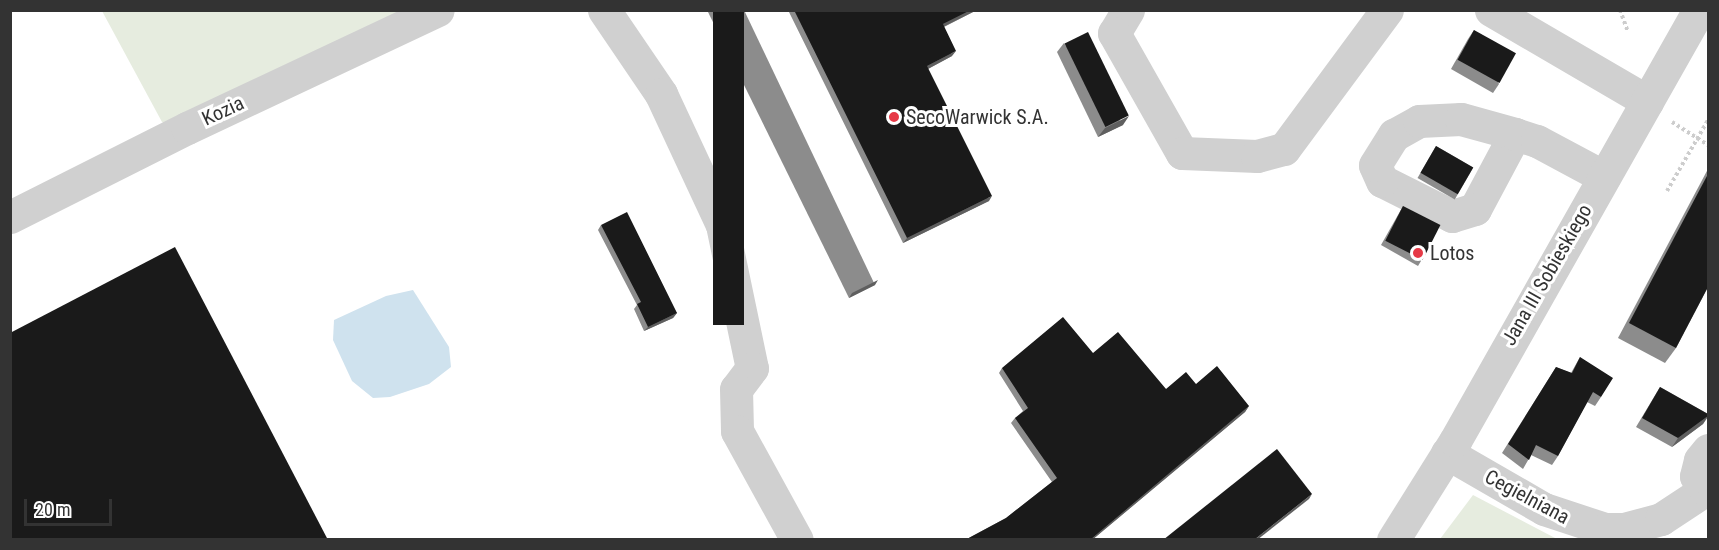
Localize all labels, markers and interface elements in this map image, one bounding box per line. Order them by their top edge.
street label: Kozia [198,91,248,131]
place label: SecoWarwick S.A. [906,105,1049,129]
marker: SecoWarwick S.A. [887,110,901,124]
street label: Jana III Sobieskiego [1497,200,1597,350]
place label: Lotos [1430,241,1474,265]
marker: Lotos [1411,246,1425,260]
street label: Cegielniana [1481,465,1573,529]
scale bar [27,487,116,525]
text: 20 m [35,499,70,520]

